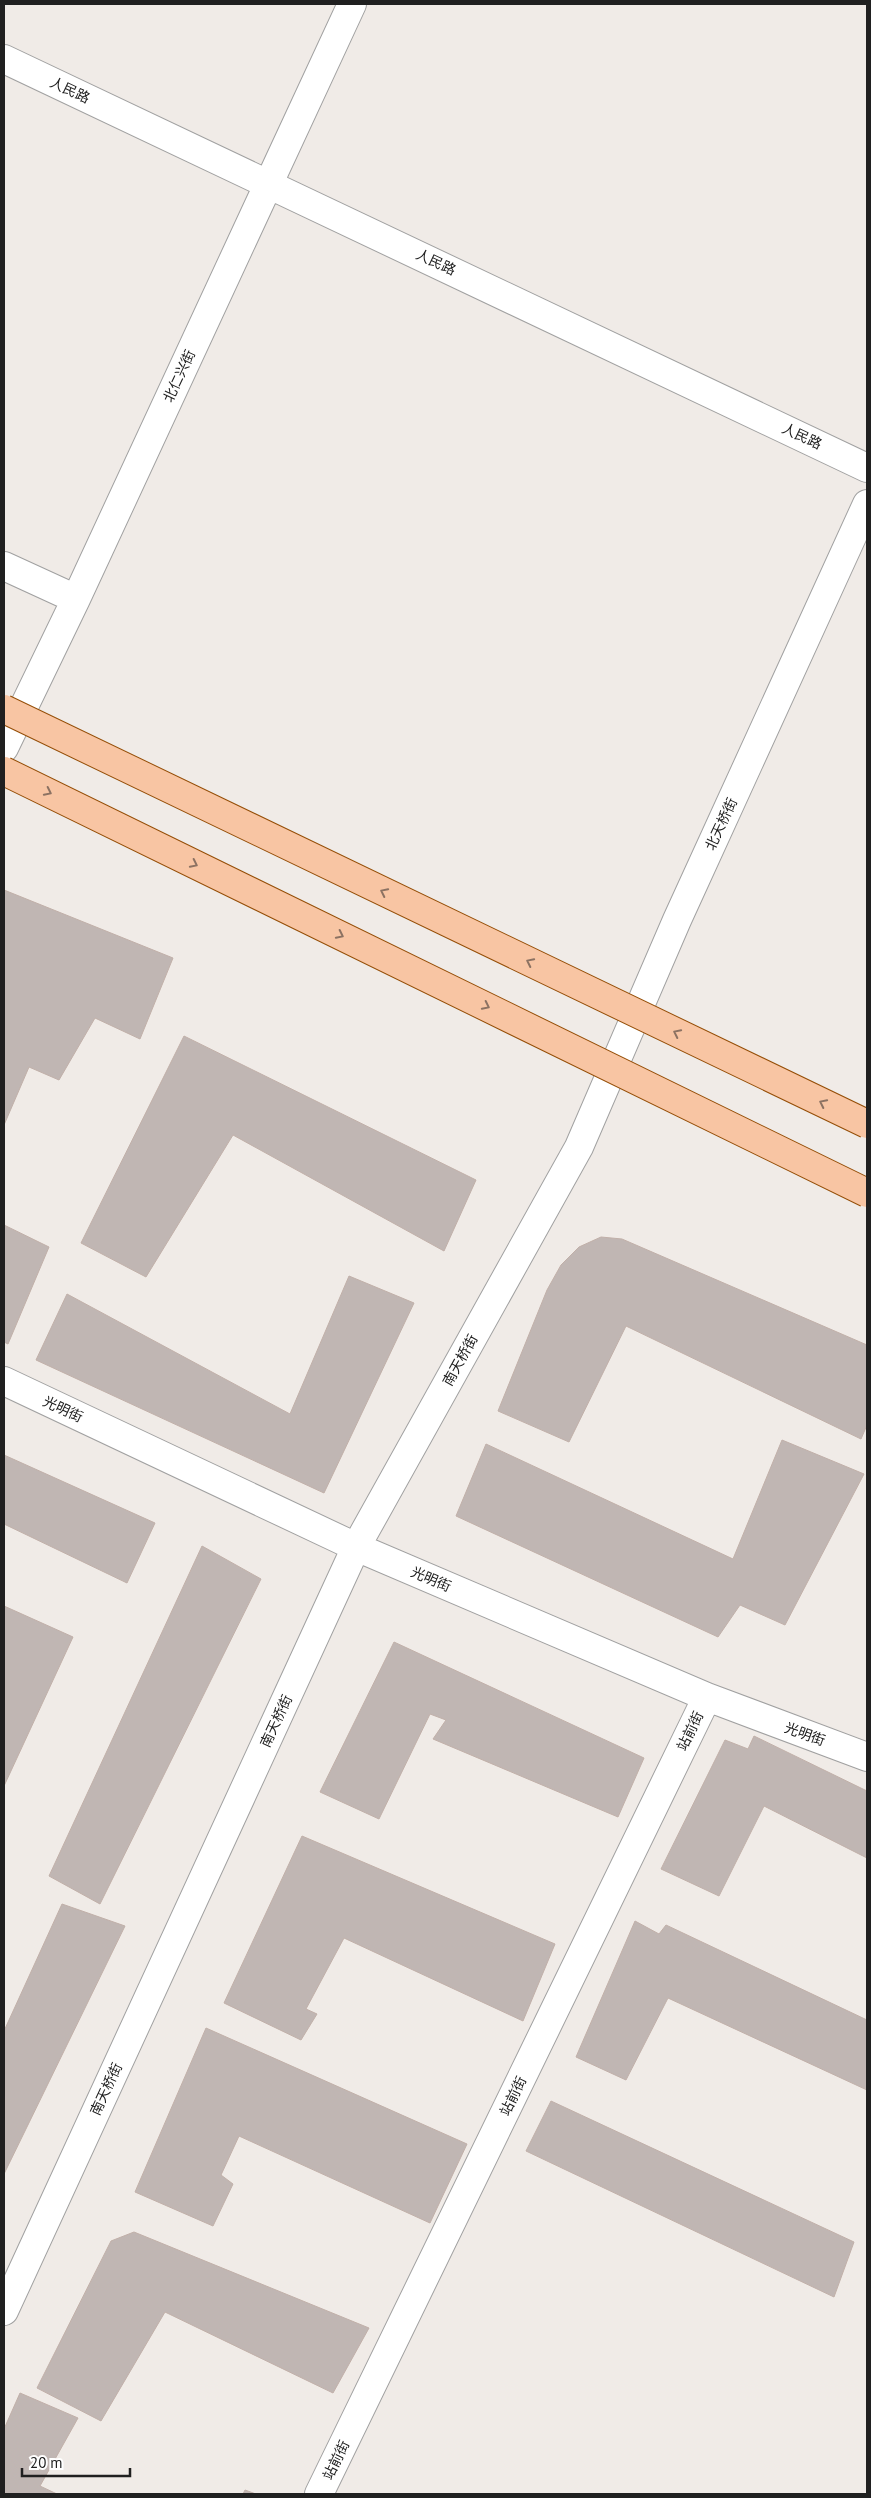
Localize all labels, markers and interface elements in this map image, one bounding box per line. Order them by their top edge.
street label: 人民路 [47,73,93,107]
street label: 人民路 [413,245,459,279]
street label: 北仁兴街 [159,347,199,405]
street label: 人民路 [779,419,825,453]
one-way arrow [42,786,51,796]
street label: 北天桥街 [701,795,741,853]
one-way arrow [188,857,197,867]
one-way arrow [380,888,389,898]
one-way arrow [334,929,343,939]
one-way arrow [527,959,536,969]
one-way arrow [480,1000,489,1010]
one-way arrow [673,1029,682,1039]
one-way arrow [819,1099,828,1109]
street label: 南天桥街 [439,1331,481,1389]
street label: 光明街 [40,1392,86,1426]
street label: 光明街 [408,1563,454,1595]
street label: 南天桥街 [256,1692,296,1750]
street label: 站前街 [673,1708,707,1754]
street label: 光明街 [782,1718,828,1750]
street label: 南天桥街 [86,2060,126,2118]
street label: 站前街 [496,2073,530,2119]
street label: 站前街 [319,2437,353,2483]
scale bar [22,2446,130,2478]
text: 20 m [30,2453,63,2472]

